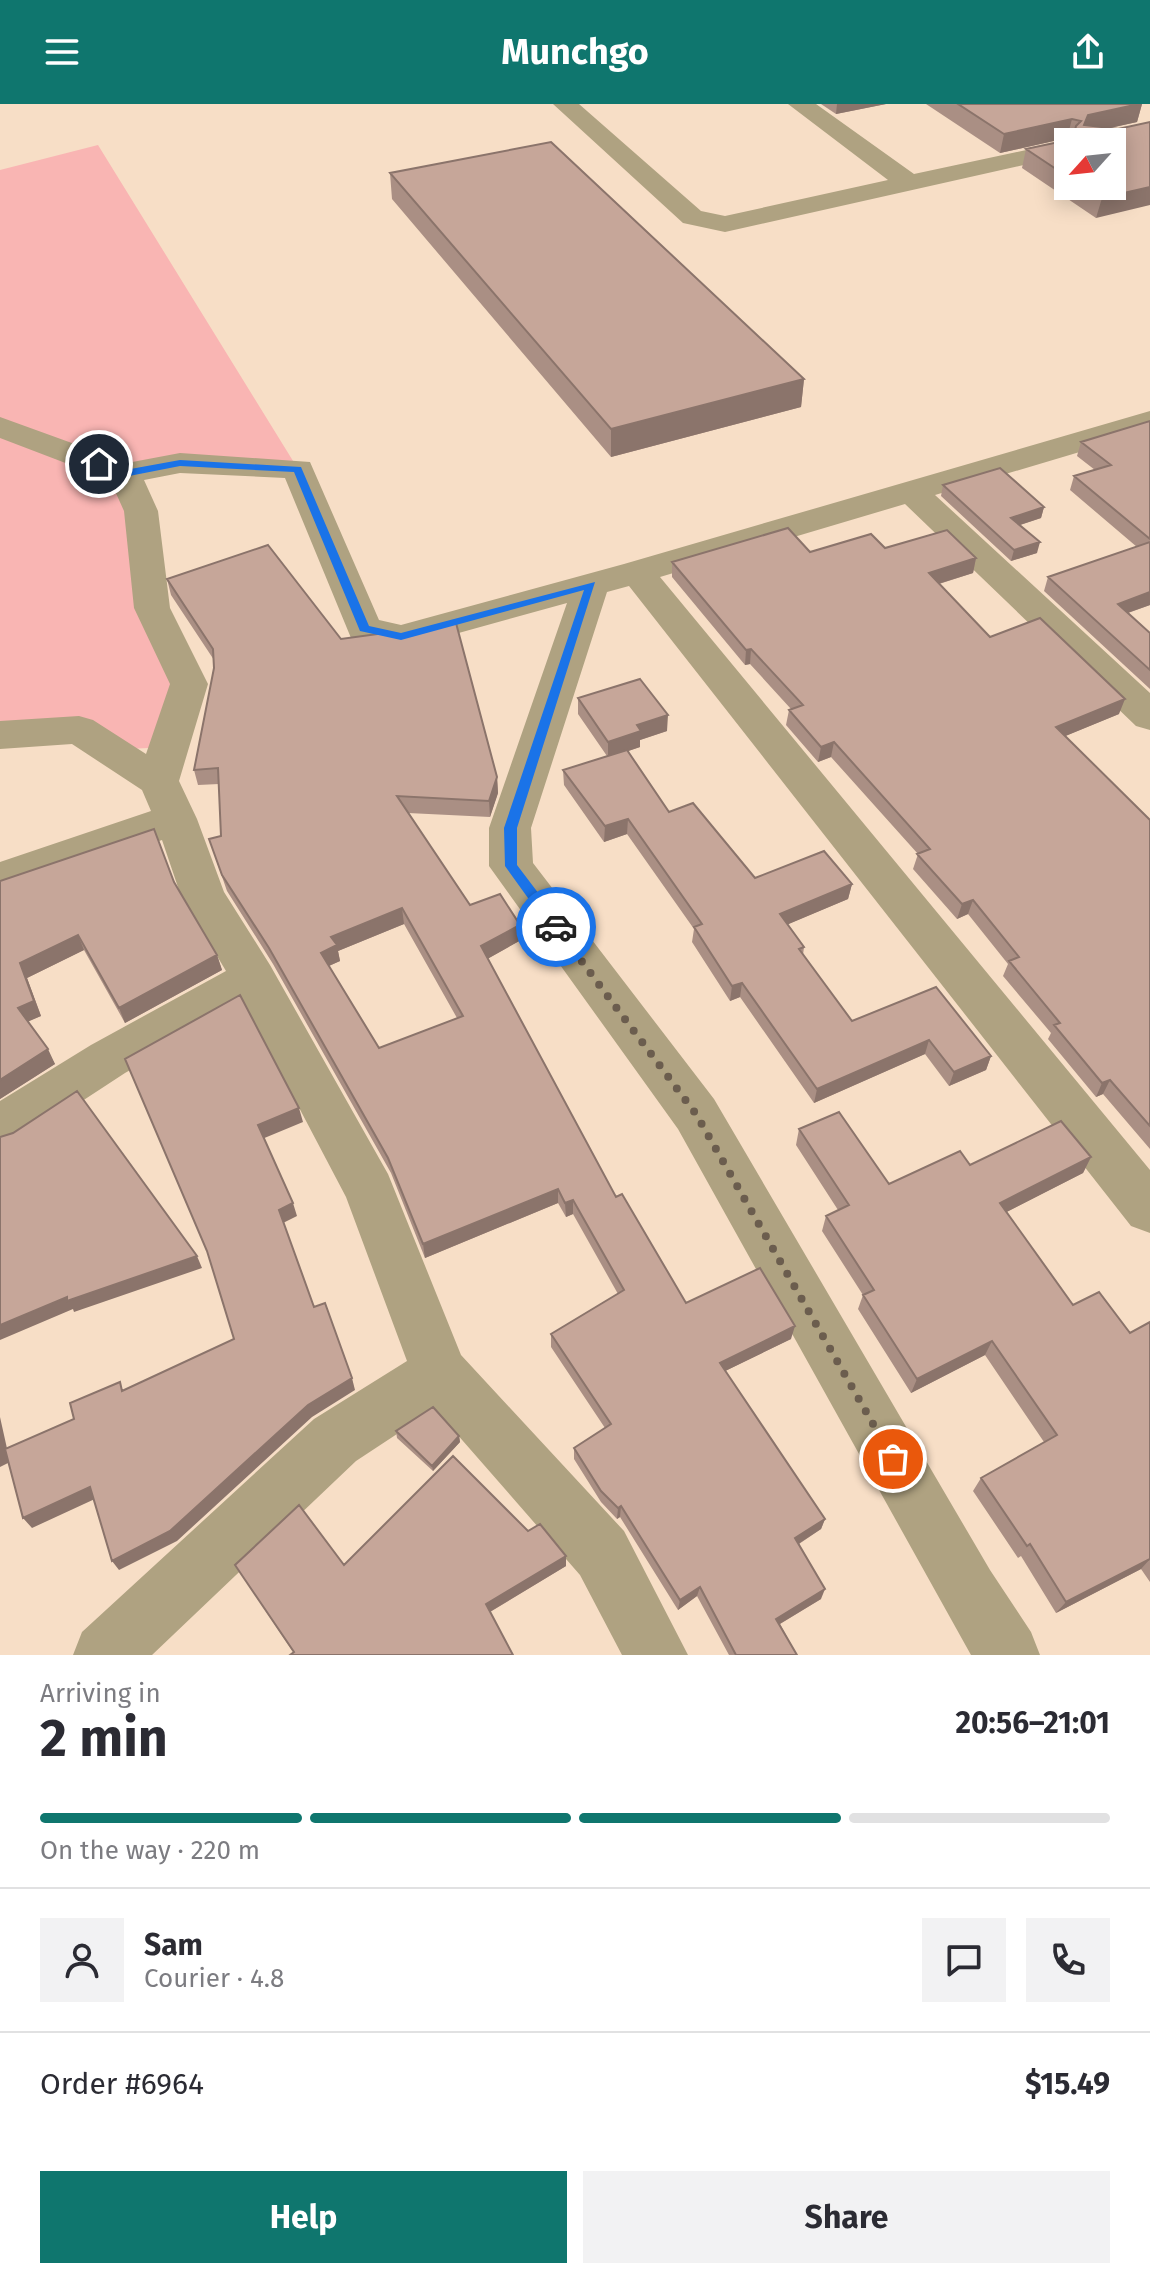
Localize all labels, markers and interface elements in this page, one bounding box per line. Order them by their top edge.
icon: menu [40,30,84,74]
text: Munchgo [501,30,649,74]
icon: share [1066,30,1110,74]
north arrow [1054,128,1126,200]
map controls [1054,128,1126,200]
pin [65,430,133,498]
icon: home [77,442,121,486]
courier [516,887,596,967]
icon: car [534,905,578,949]
pin [859,1425,927,1493]
icon: bag [871,1437,915,1481]
text: Arriving in [40,1678,161,1709]
text: 20:56–21:01 [956,1705,1110,1741]
text: 2 min [40,1707,168,1770]
text: On the way · 220 m [40,1835,260,1866]
button: person [40,1918,124,2002]
button: chat [922,1918,1006,2002]
button: phone [1026,1918,1110,2002]
text: Sam [144,1927,203,1963]
text: Courier · 4.8 [144,1963,284,1994]
text: Order #6964 [40,2066,204,2102]
text: $15.49 [1025,2066,1110,2102]
button: Help [40,2171,567,2263]
button: Share [583,2171,1110,2263]

